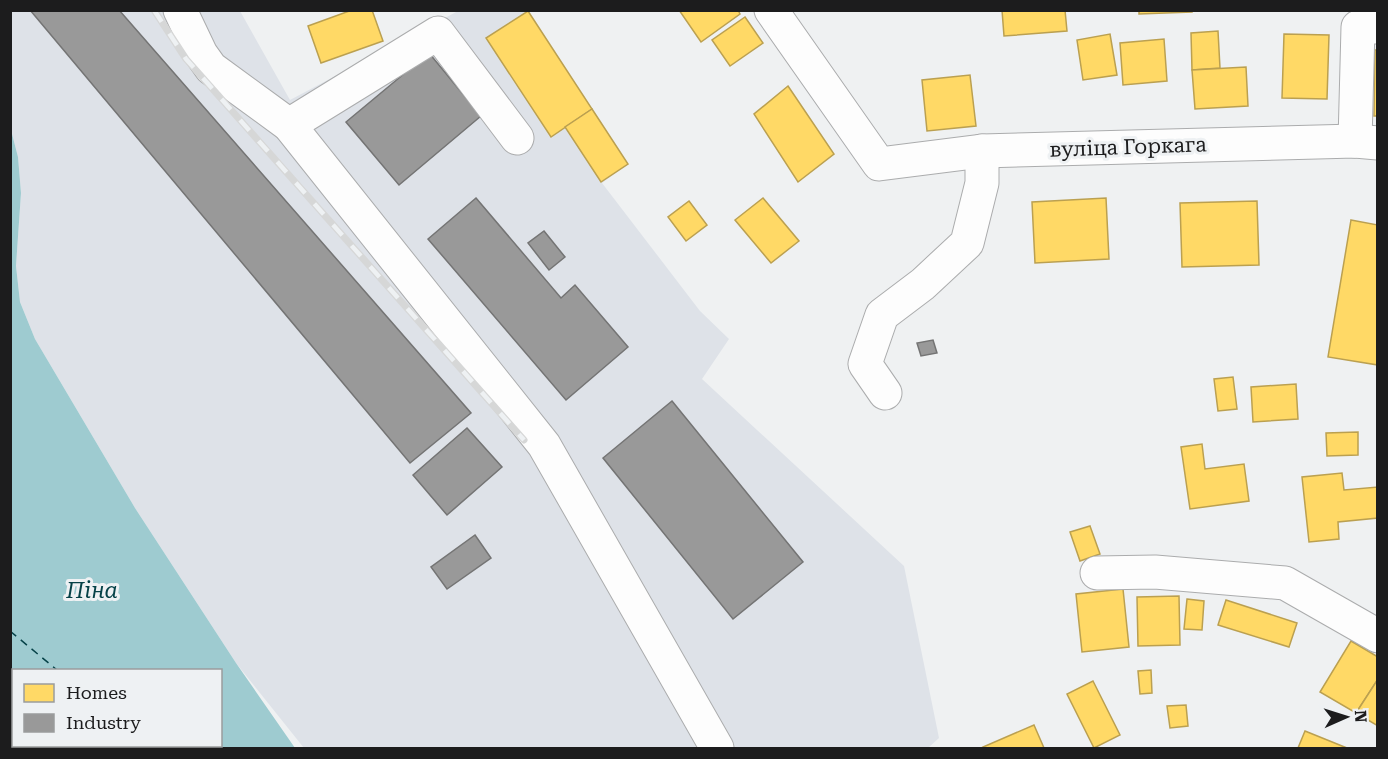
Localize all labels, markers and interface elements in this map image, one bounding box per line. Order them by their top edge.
street label: вуліца Горкага [1049,132,1208,162]
water label: Піна [65,578,118,603]
legend [12,669,222,747]
text: Homes [66,682,127,703]
north arrow [1316,687,1376,747]
text: N [1351,710,1370,723]
text: Industry [66,712,141,733]

